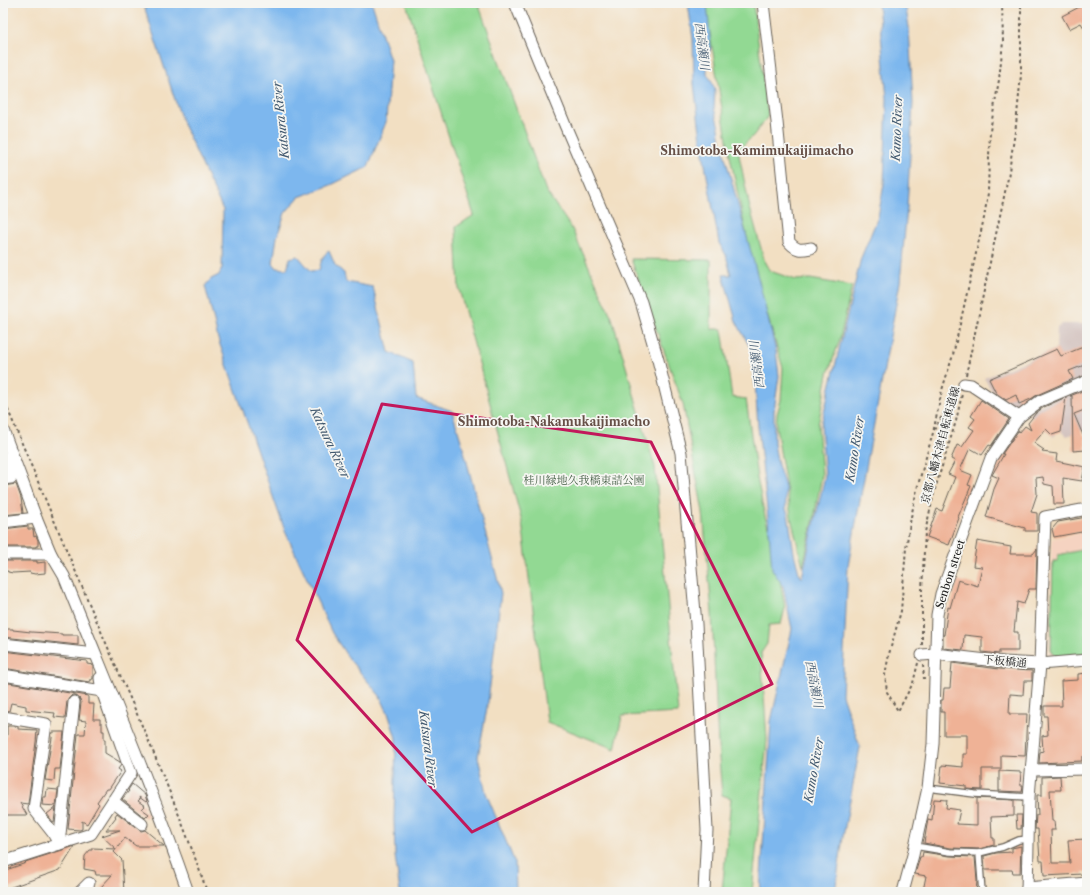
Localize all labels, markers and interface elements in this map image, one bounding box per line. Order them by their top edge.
water label: 西高瀬川 [692,21,713,73]
water label: Katsura River [269,80,292,160]
water label: Kamo River [888,93,905,162]
district label: Shimotoba-Kamimukaijimacho [660,143,854,158]
water label: 西高瀬川 [746,338,767,390]
street label: 京都八幡木津自転車道線 [918,385,962,505]
water label: Katsura River [307,404,354,482]
district label: Shimotoba-Nakamukaijimacho [458,414,651,429]
water label: Kamo River [842,414,867,484]
park label: 桂川緑地久我橋東詰公園 [524,473,645,487]
street label: Senbon street [932,537,968,610]
street label: 下板橋通 [982,652,1028,670]
water label: 西高瀬川 [803,659,827,711]
water label: Katsura River [416,709,441,789]
water label: Kamo River [800,735,827,805]

